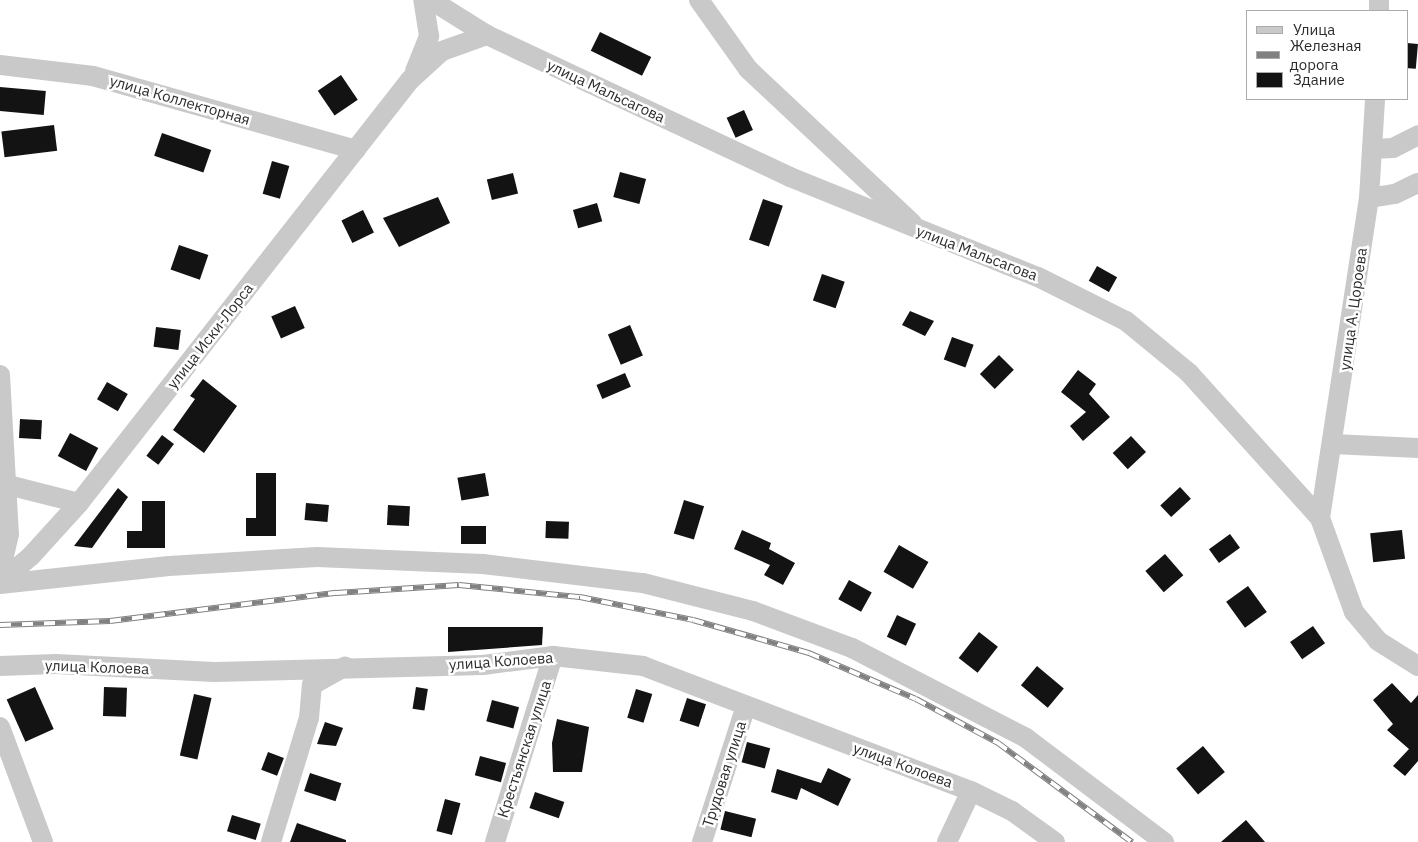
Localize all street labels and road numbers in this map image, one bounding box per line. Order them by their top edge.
street label: улица Мальсагова [544,56,668,126]
street label: улица Коллекторная [108,71,252,129]
street label: улица Мальсагова [914,222,1040,284]
street label: улица А. Цороева [1335,247,1371,371]
street label: улица Иски-Лорса [163,280,257,392]
street label: улица Колоева [448,648,554,674]
street label: улица Колоева [45,656,149,678]
street label: Крестьянская улица [493,678,555,820]
street label: Трудовая улица [698,719,750,829]
street label: улица Колоева [851,739,955,791]

